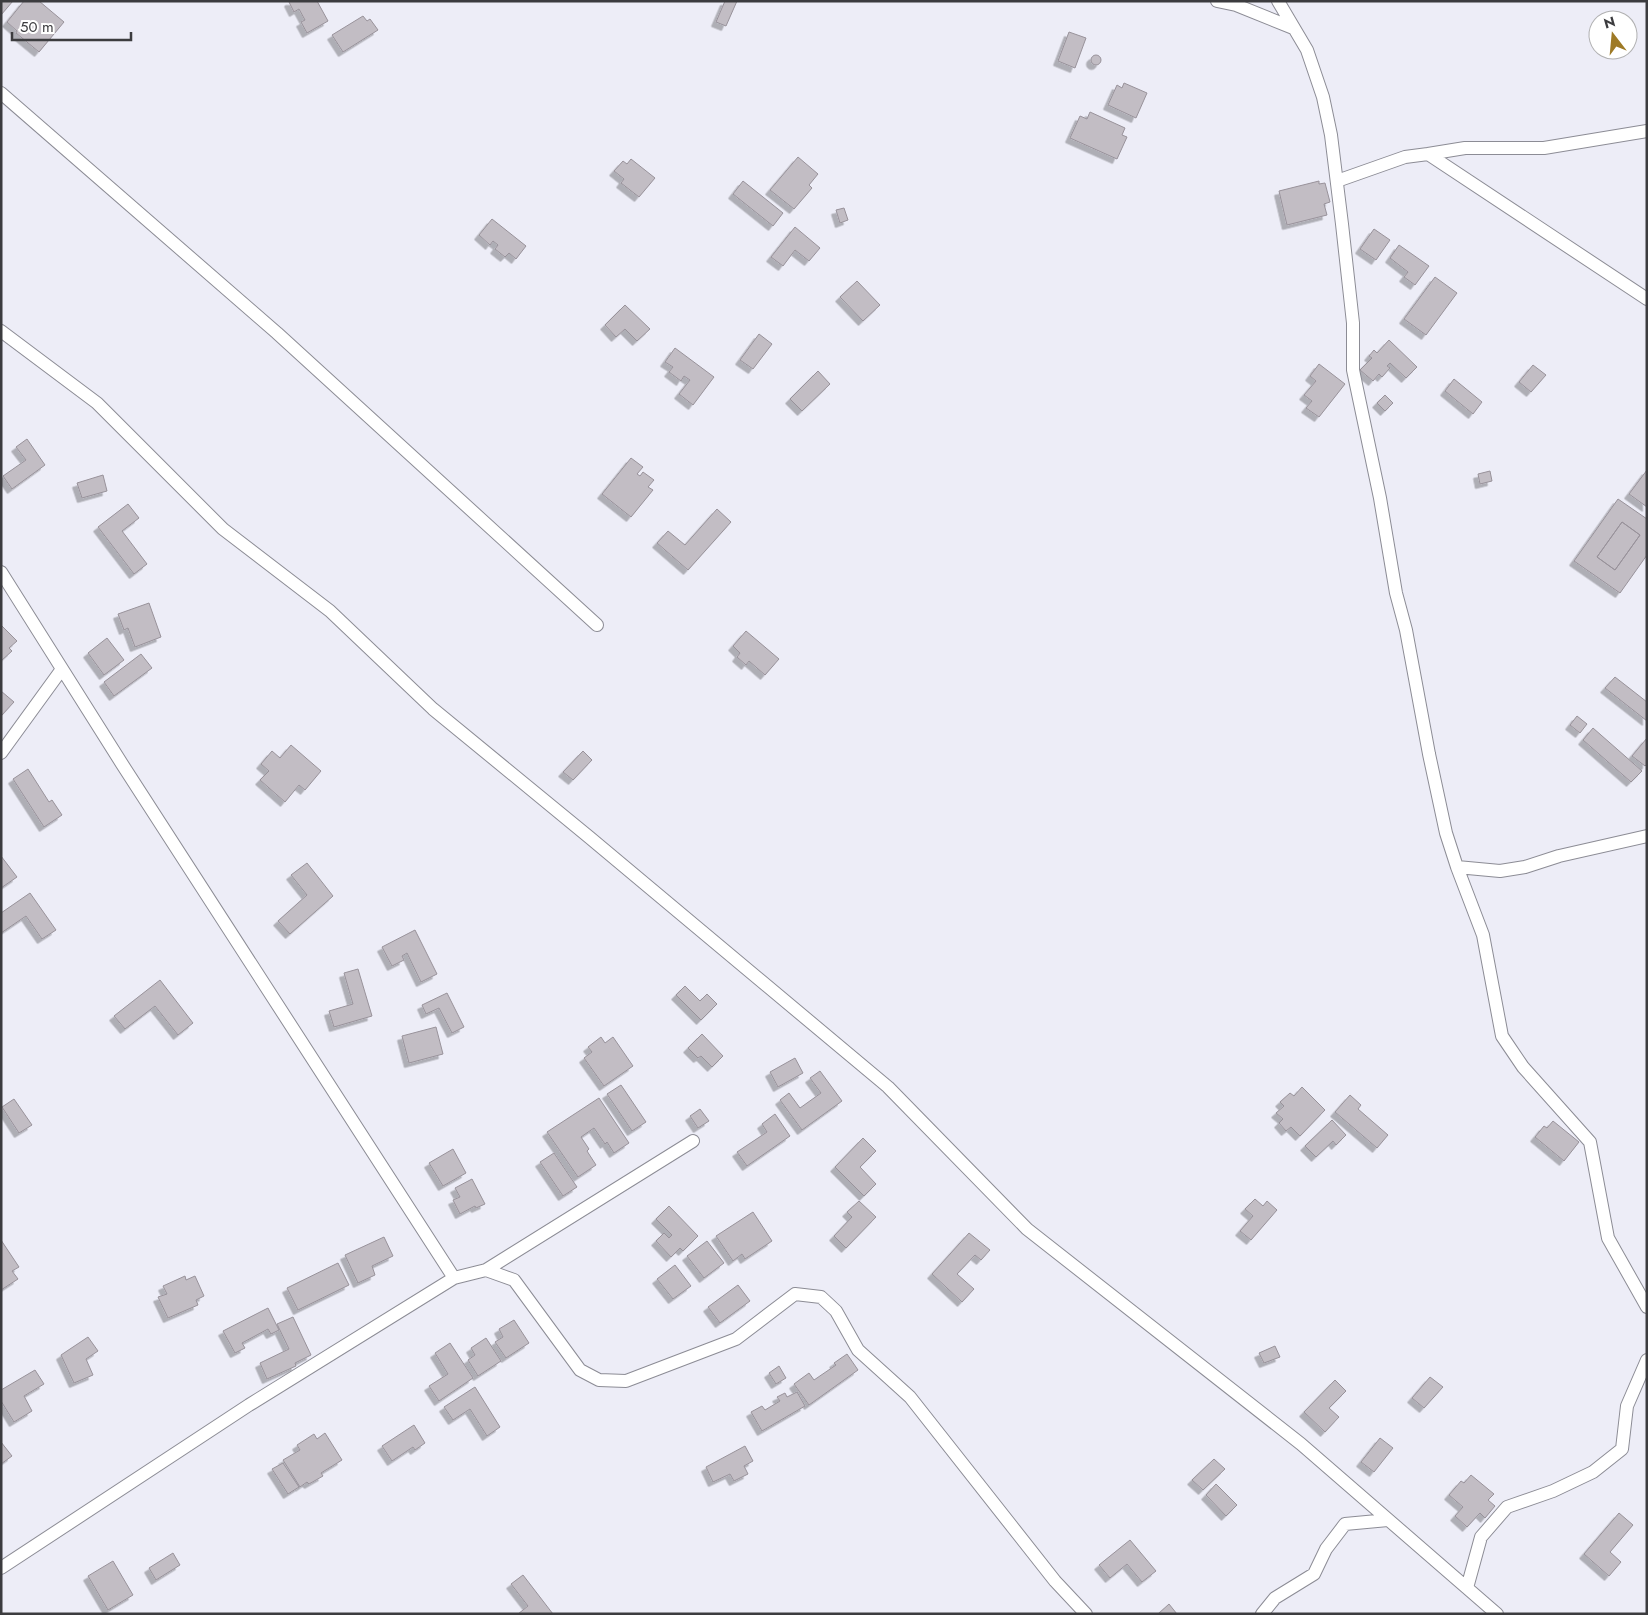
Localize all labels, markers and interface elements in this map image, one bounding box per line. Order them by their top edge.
scale bar [12,10,131,42]
north arrow [1588,10,1638,60]
text: N [1601,11,1618,34]
text: 50 m [20,16,54,38]

